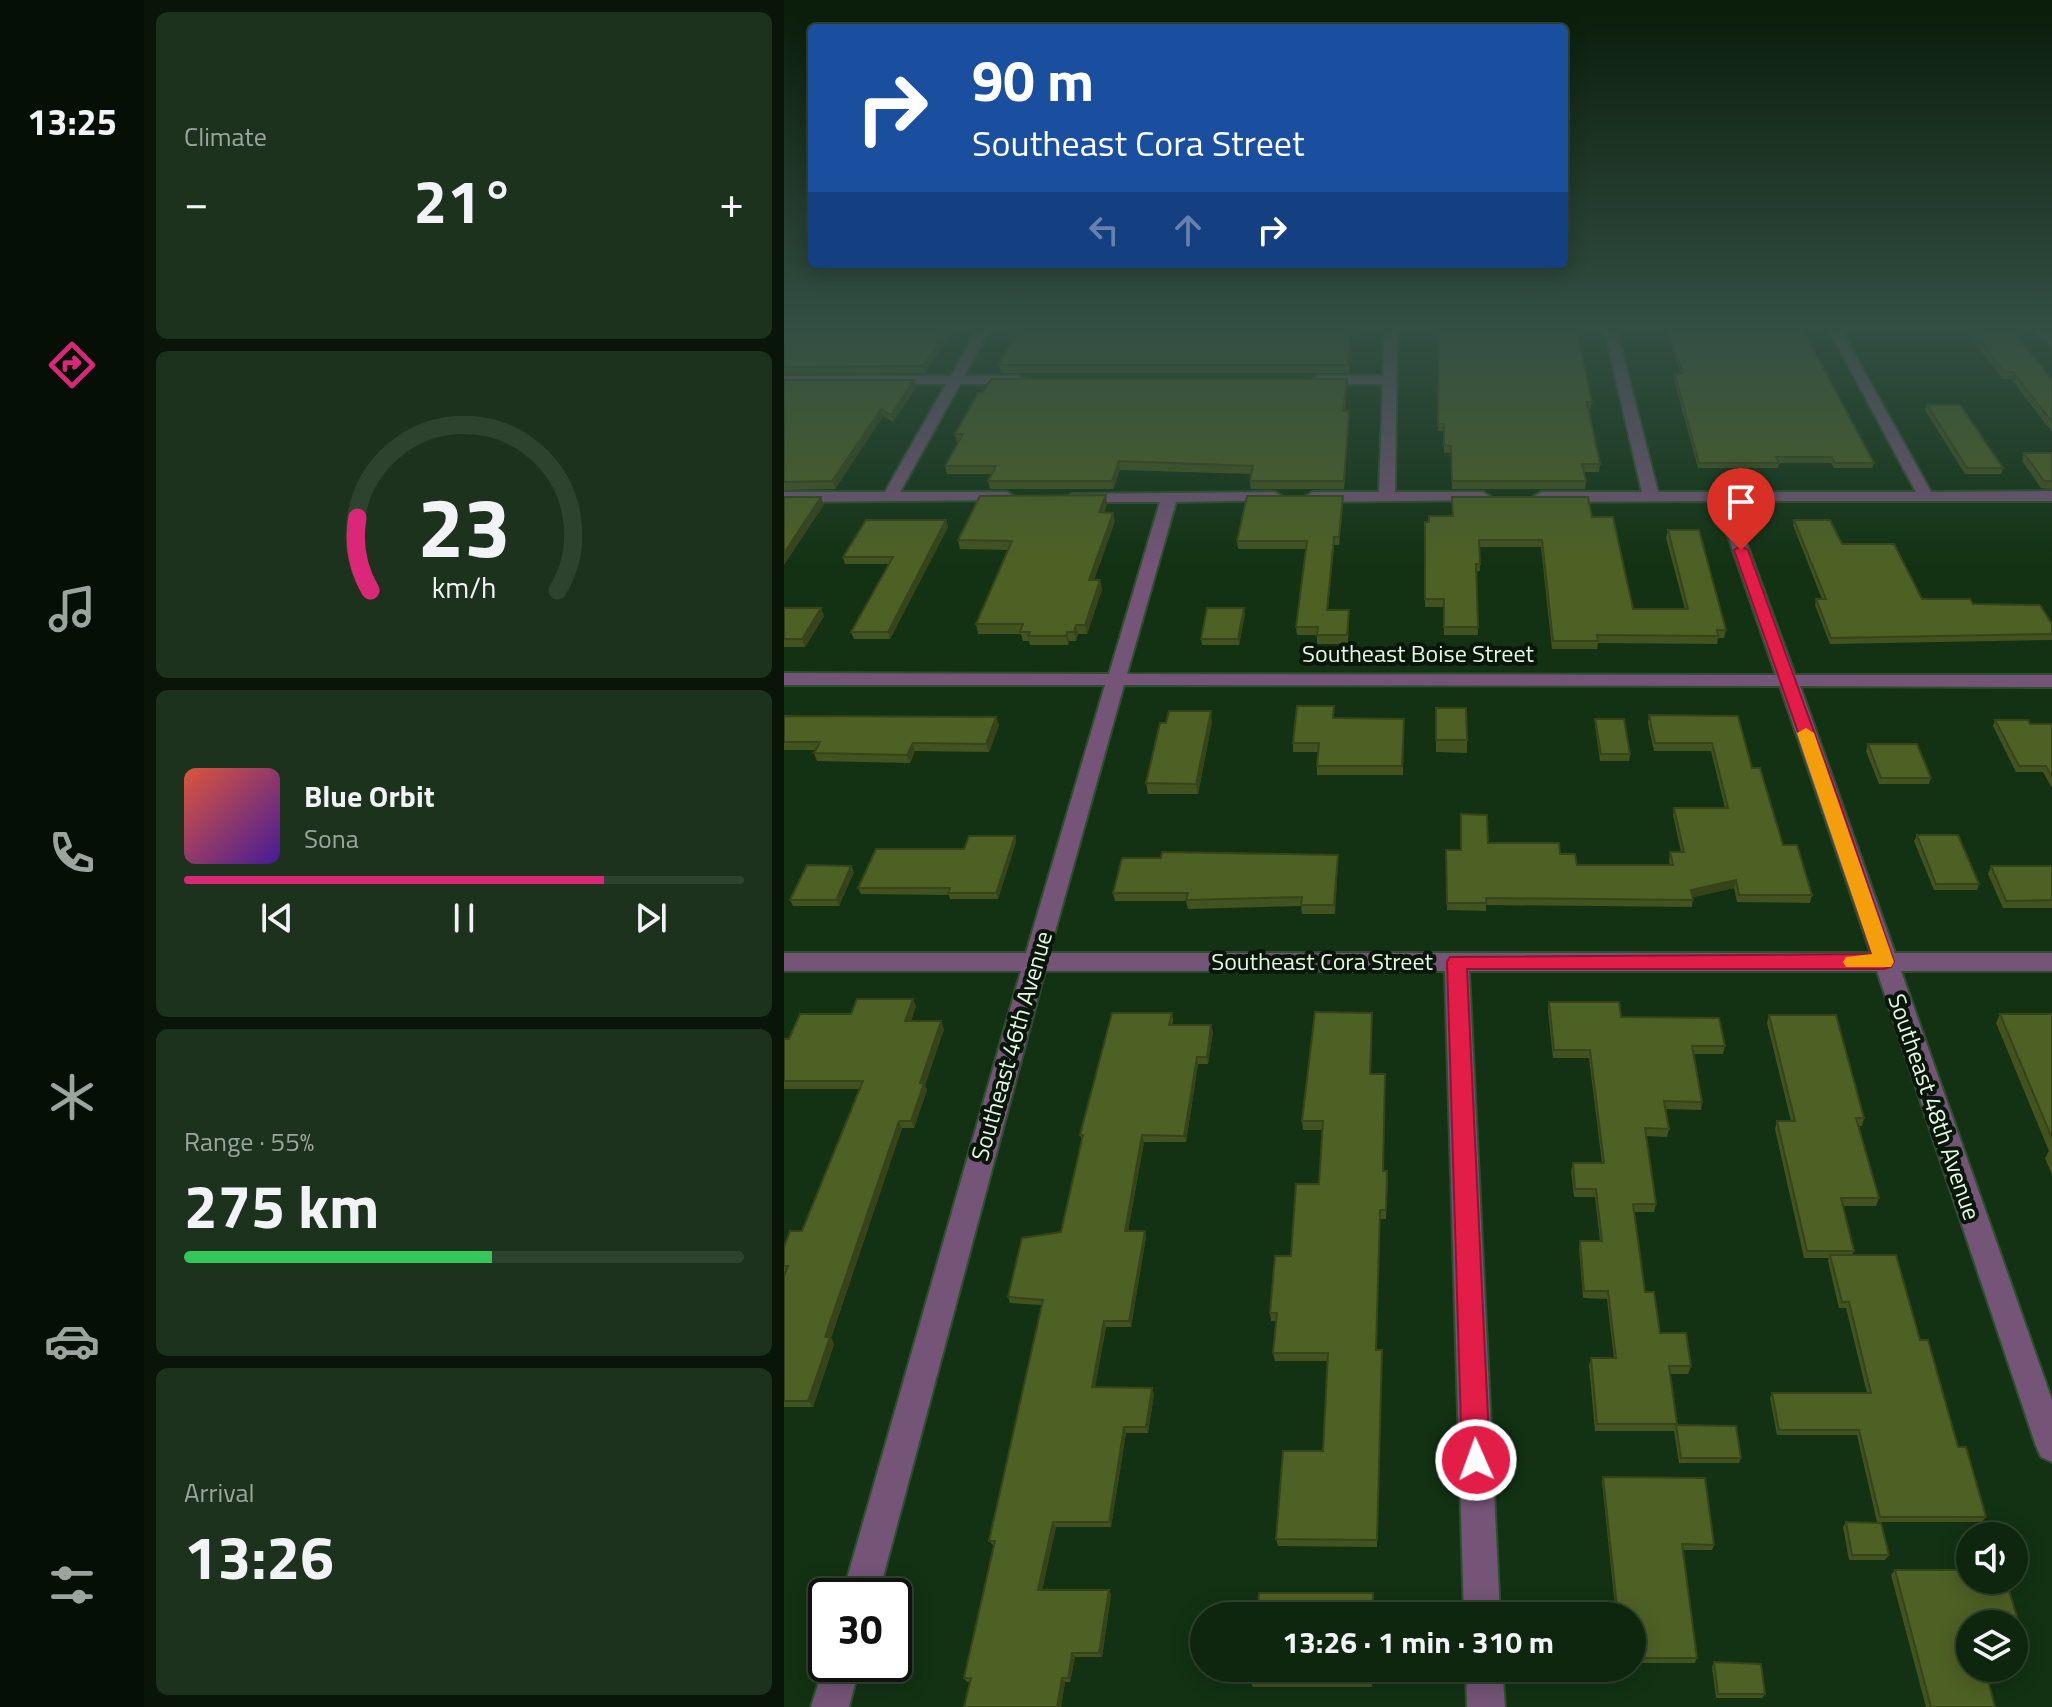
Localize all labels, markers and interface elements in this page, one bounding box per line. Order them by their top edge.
text: 90 m [972,38,1094,123]
icon: right [840,56,944,160]
text: 13:25 [27,94,117,149]
text: Southeast Cora Street [972,115,1305,170]
text: Climate [184,117,267,156]
text: 21° [414,155,514,246]
text: − [184,168,209,235]
text: + [719,168,744,235]
icon: left [1082,208,1126,252]
icon: ahead [1166,208,1210,252]
icon: right [1250,208,1294,252]
icon: directions [44,337,100,393]
text: 23 [417,462,511,588]
pin [1707,468,1775,550]
icon: arrive [1719,480,1763,524]
text: km/h [432,566,496,609]
icon: music [44,581,100,637]
street label: Southeast Boise Street [1302,635,1535,671]
text: Blue Orbit [304,773,435,819]
text: Sona [304,819,359,858]
icon: phone [44,825,100,881]
icon: previous [255,896,299,940]
icon: pause [442,896,486,940]
icon: next [629,896,673,940]
street label: Southeast 46th Avenue [961,927,1061,1165]
street label: Southeast Cora Street [1211,943,1433,979]
street label: Southeast 48th Avenue [1879,989,1991,1225]
icon: climate [44,1069,100,1125]
text: Range · 55% [184,1122,314,1161]
text: 275 km [184,1160,379,1251]
icon: car [44,1313,100,1369]
position arrow [1434,1418,1518,1502]
text: Arrival [184,1473,255,1512]
text: 13:26 [184,1511,334,1602]
map controls [1956,1522,2028,1682]
button: sound [1956,1522,2028,1594]
icon: filters [44,1557,100,1613]
speed limit sign: 30 [808,1578,912,1682]
button: layers [1956,1610,2028,1682]
text: 13:26 · 1 min · 310 m [1282,1619,1554,1665]

